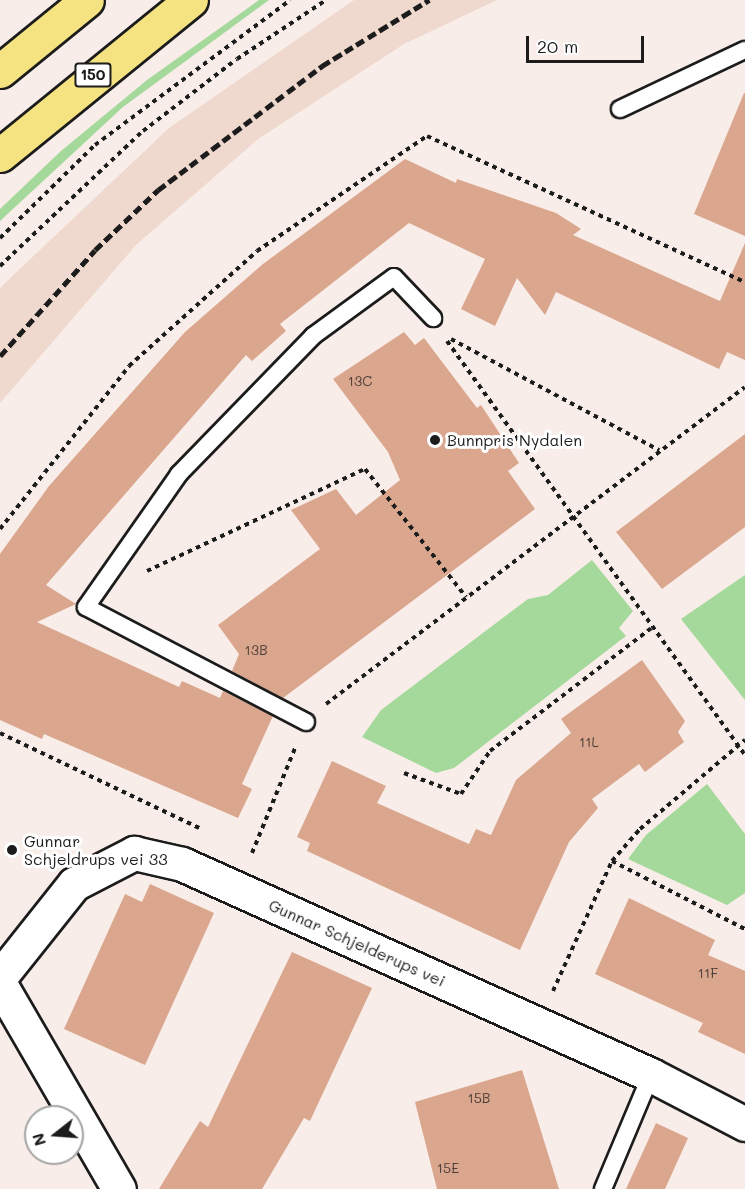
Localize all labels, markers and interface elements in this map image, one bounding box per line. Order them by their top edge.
scale bar [529,24,648,62]
text: 20 m [537,34,578,58]
road number: 150 [74,63,112,87]
house number: 13C [348,373,372,389]
place label: Bunnpris Nydalen [447,430,582,450]
marker: Bunnpris Nydalen [428,433,442,447]
house number: 13B [244,642,268,658]
house number: 11L [579,734,599,750]
place label: Gunnar Schjeldrups vei 33 [24,831,168,869]
marker: Gunnar Schjeldrups vei 33 [5,843,19,857]
street label: Gunnar Schjelderups vei [266,895,448,991]
house number: 11F [698,965,718,981]
house number: 15B [467,1090,491,1106]
north arrow [24,1105,84,1165]
text: N [26,1131,50,1149]
house number: 15E [437,1160,459,1176]

